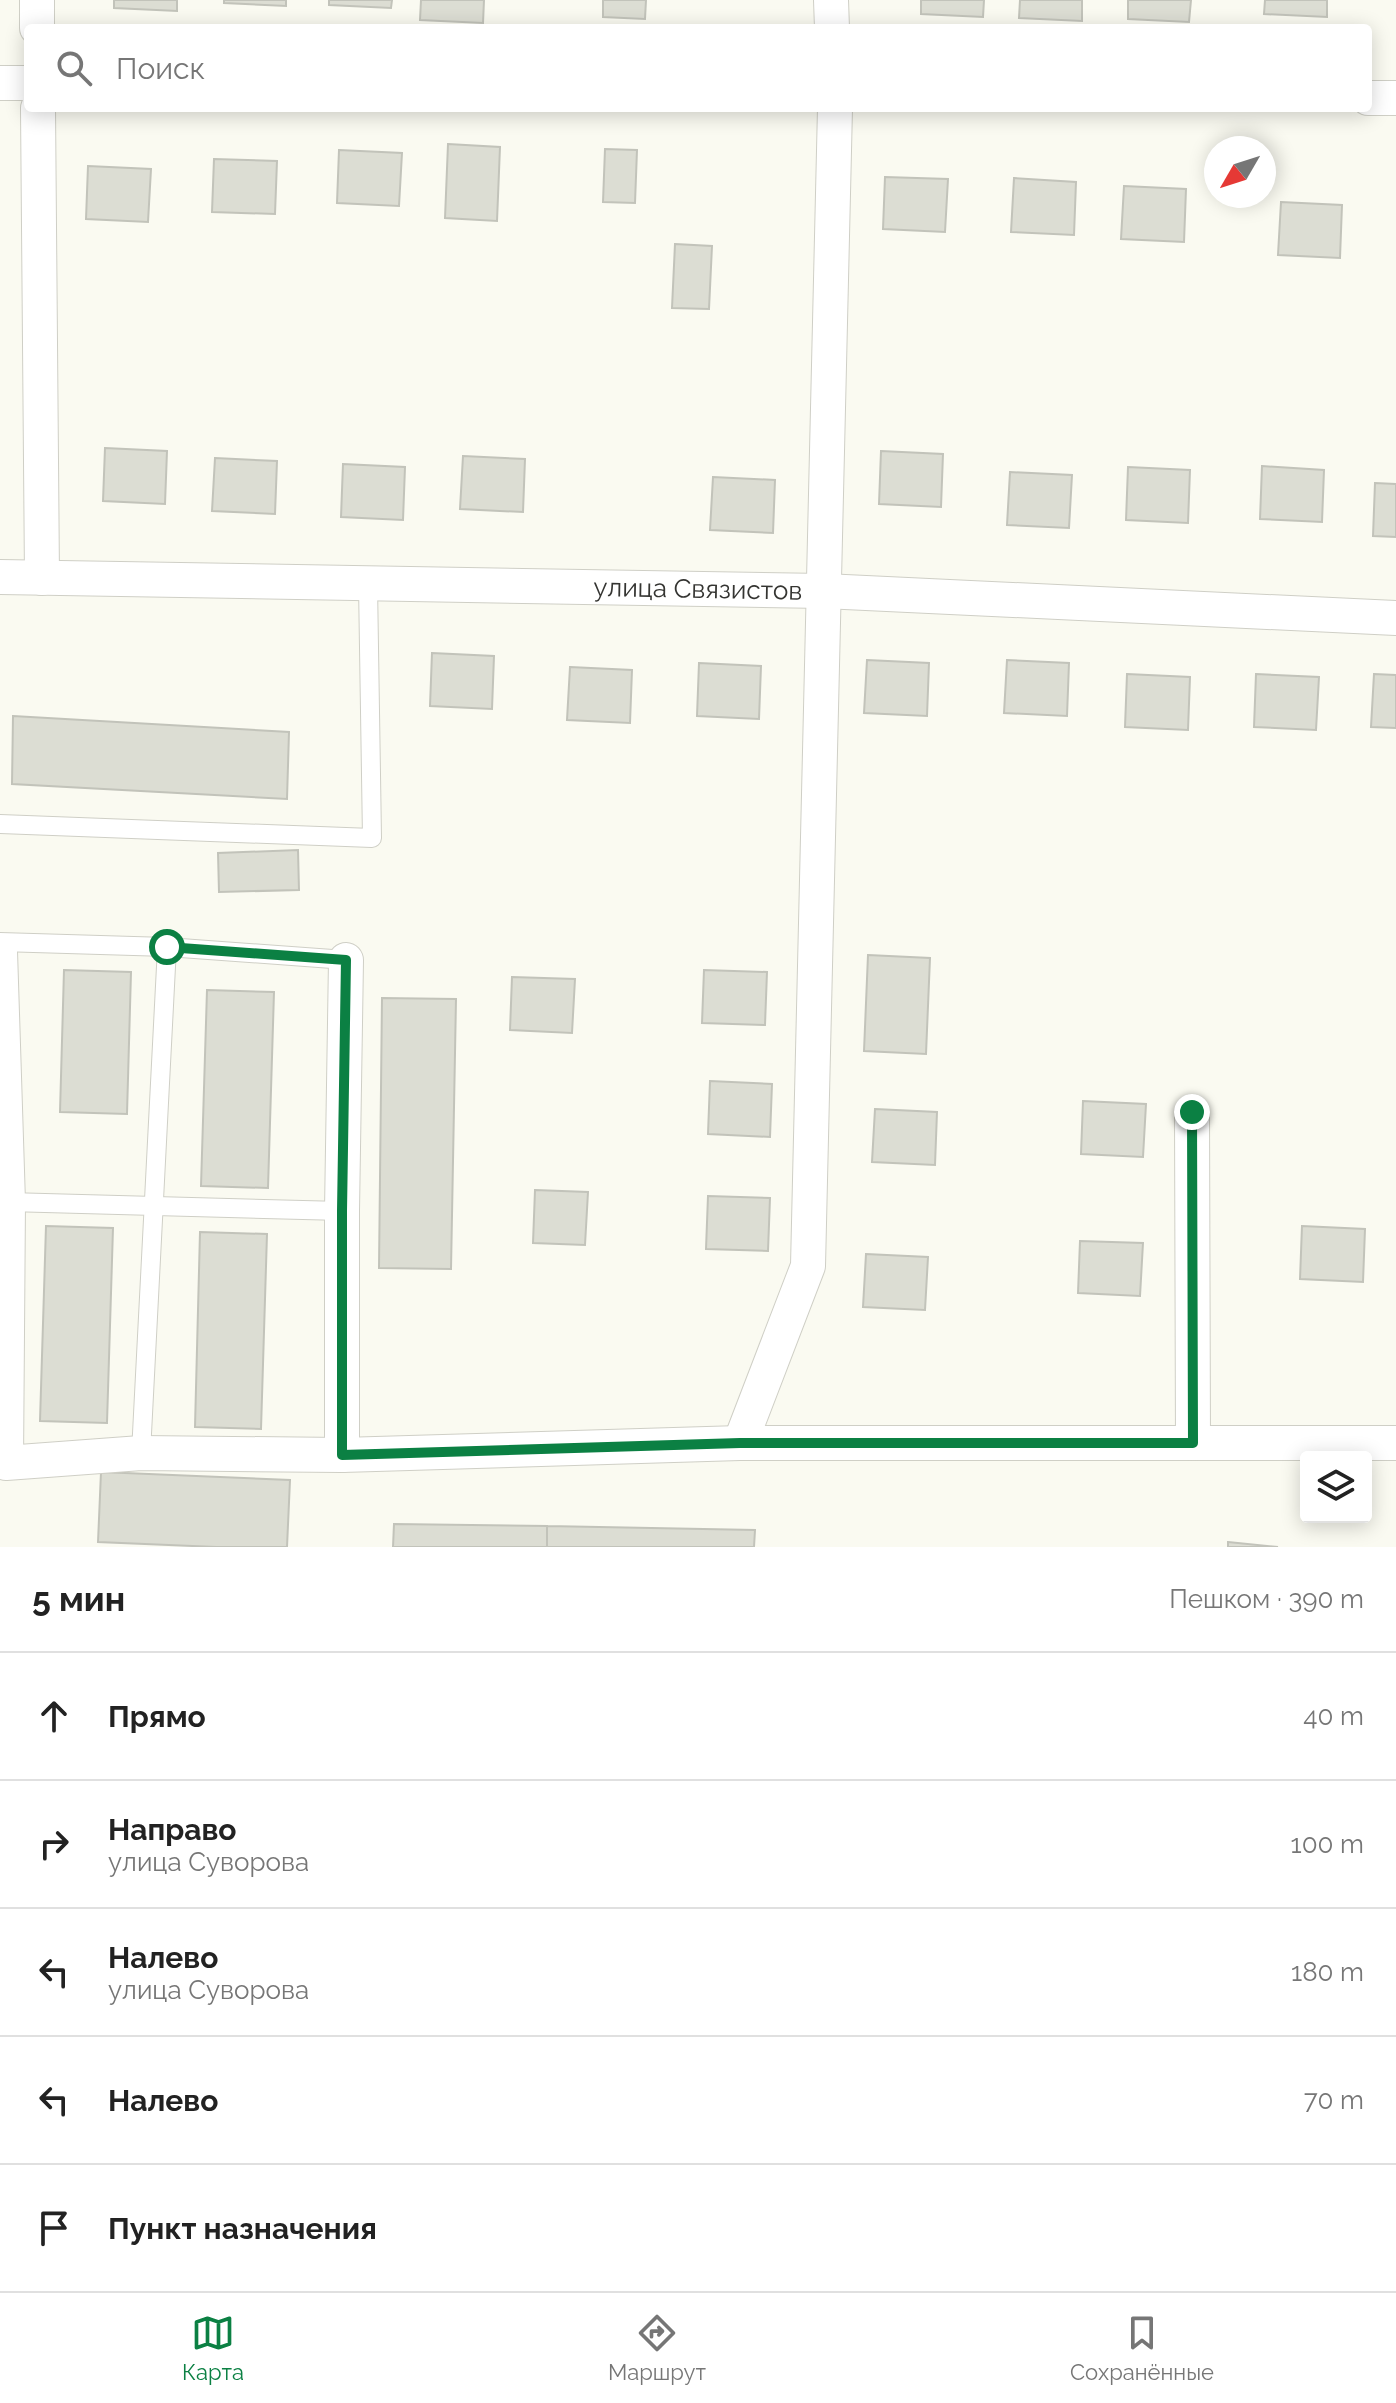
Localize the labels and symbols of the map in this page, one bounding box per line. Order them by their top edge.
north arrow [1204,136,1276,208]
street label: улица Связистов [593,572,803,606]
route start [149,929,185,965]
route end [1174,1094,1210,1130]

